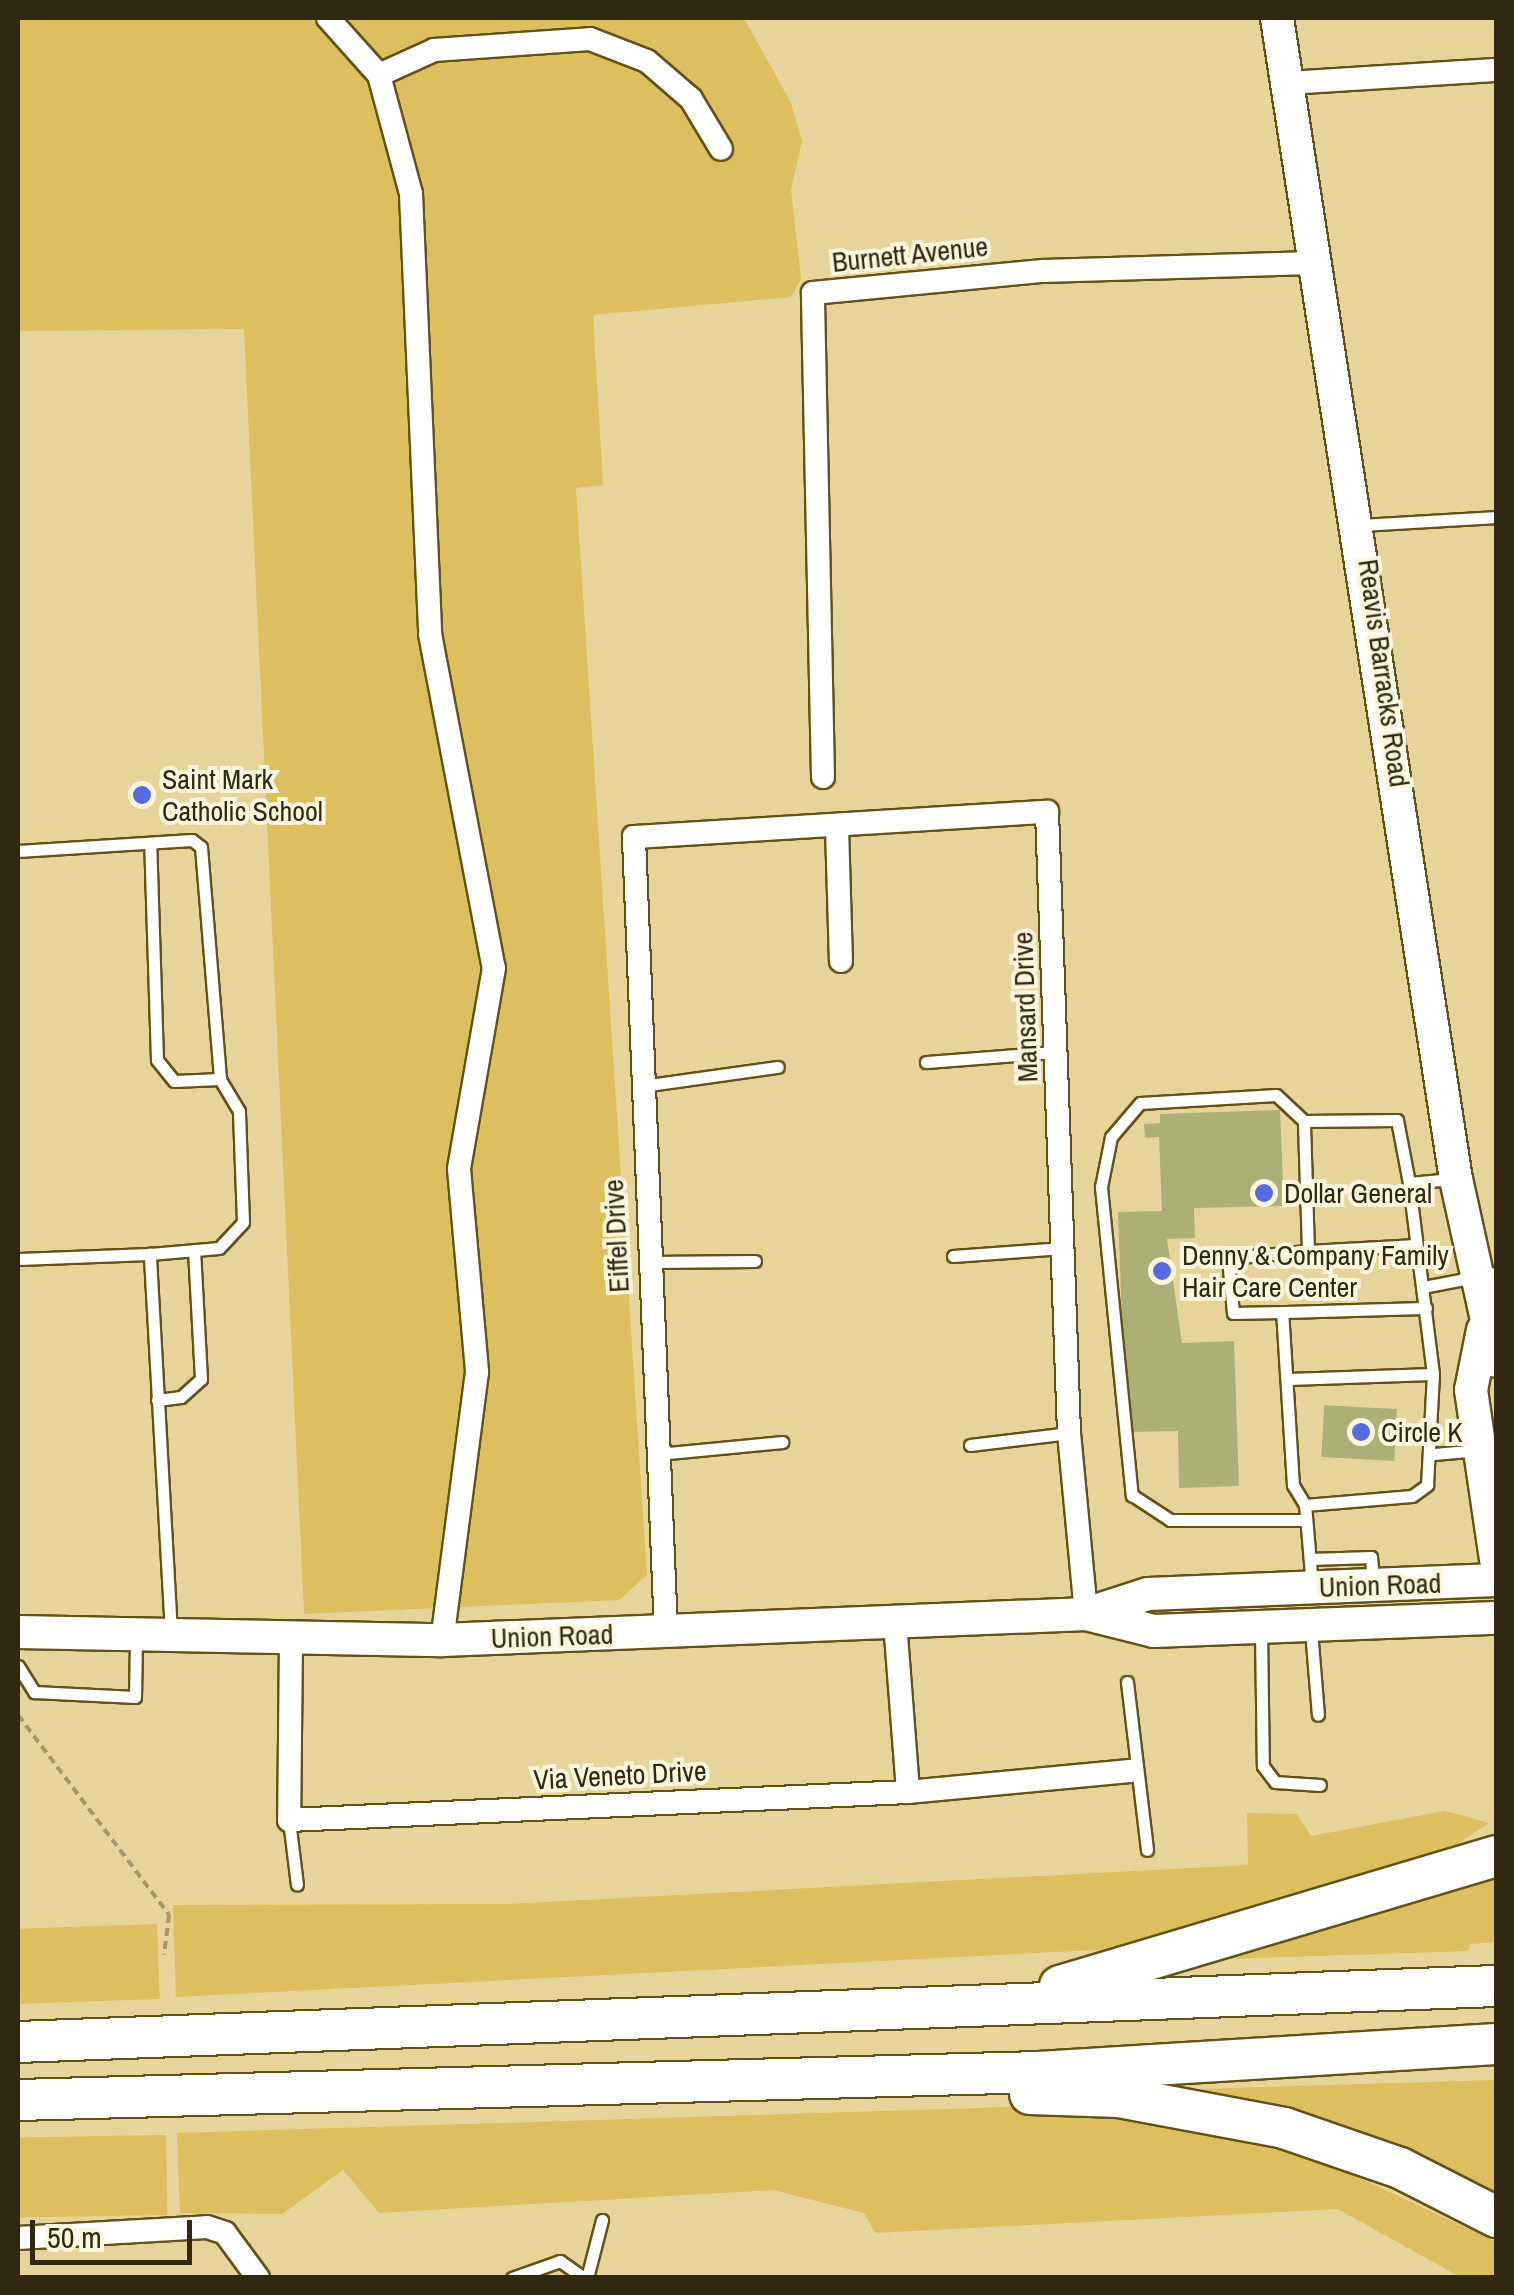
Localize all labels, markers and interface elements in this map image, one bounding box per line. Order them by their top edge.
street label: Burnett Avenue [830,229,990,279]
street label: Reavis Barracks Road [1351,557,1417,789]
place label: Saint Mark Catholic School [162,762,323,828]
marker: Saint Mark Catholic School [131,784,153,806]
street label: Mansard Drive [1006,931,1044,1083]
place label: Dollar General [1284,1176,1432,1210]
street label: Eiffel Drive [596,1179,636,1293]
marker: Dollar General [1253,1182,1275,1204]
place label: Denny & Company Family Hair Care Center [1182,1238,1449,1304]
marker: Denny & Company Family Hair Care Center [1151,1260,1173,1282]
place label: Circle K [1381,1415,1463,1449]
marker: Circle K [1350,1421,1372,1443]
street label: Union Road [1318,1566,1442,1604]
street label: Union Road [490,1617,614,1655]
street label: Via Veneto Drive [533,1754,707,1796]
scale bar [35,2200,198,2262]
text: 50 m [47,2217,102,2257]

